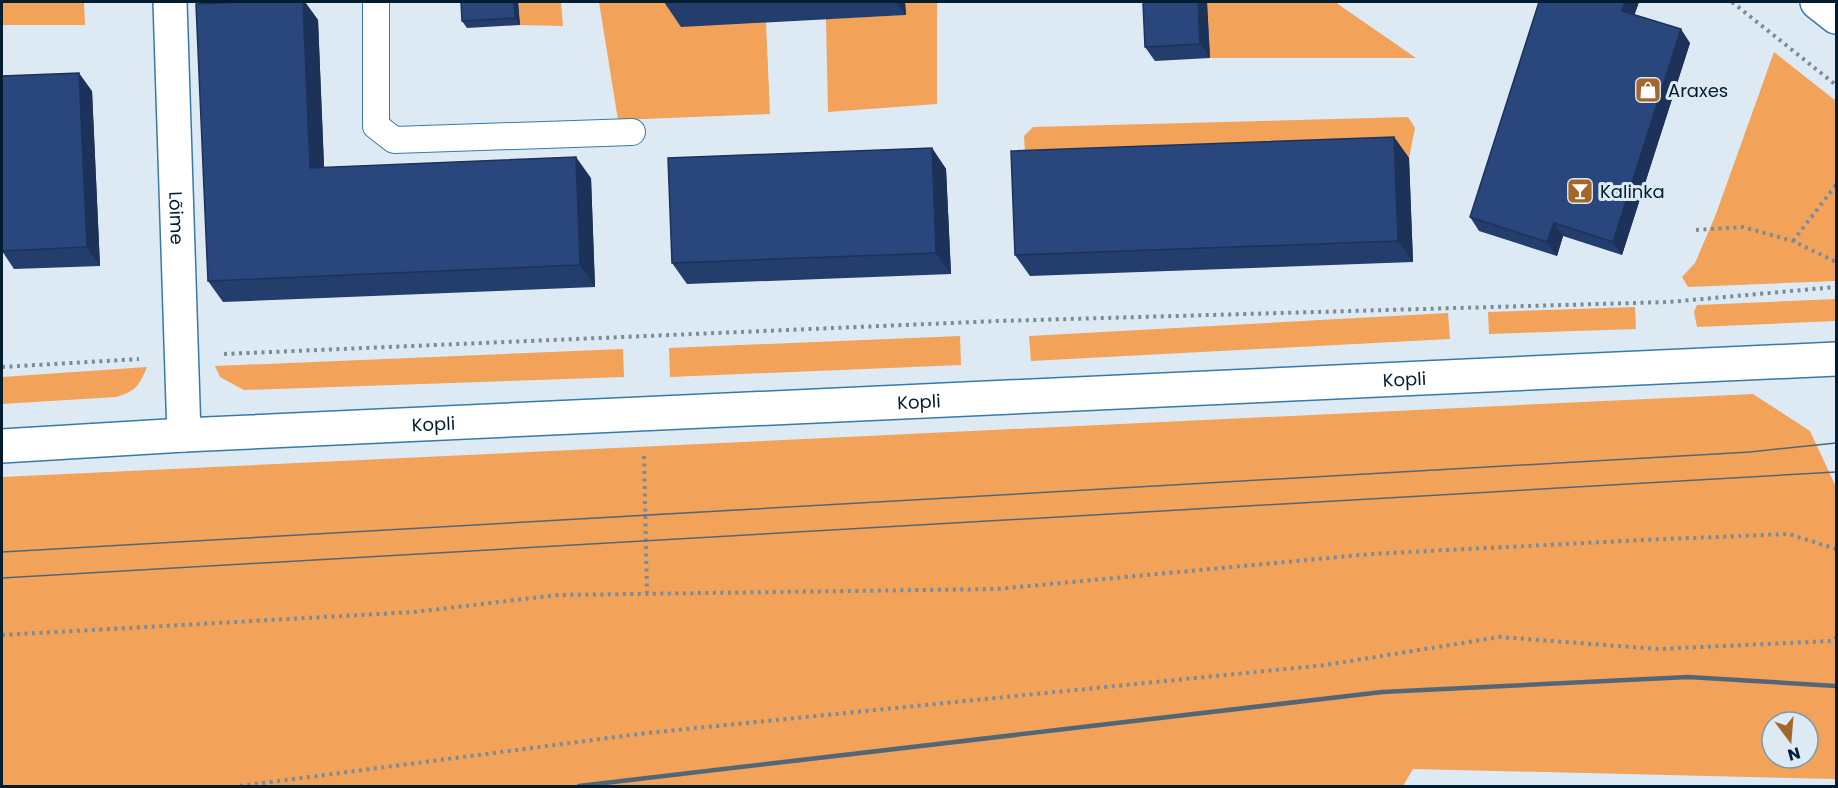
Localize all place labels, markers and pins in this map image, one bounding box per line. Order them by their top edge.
shop icon: Araxes [1633,75,1663,105]
place label: Araxes [1668,78,1728,103]
bar icon: Kalinka [1565,176,1595,206]
place label: Kalinka [1600,179,1665,204]

